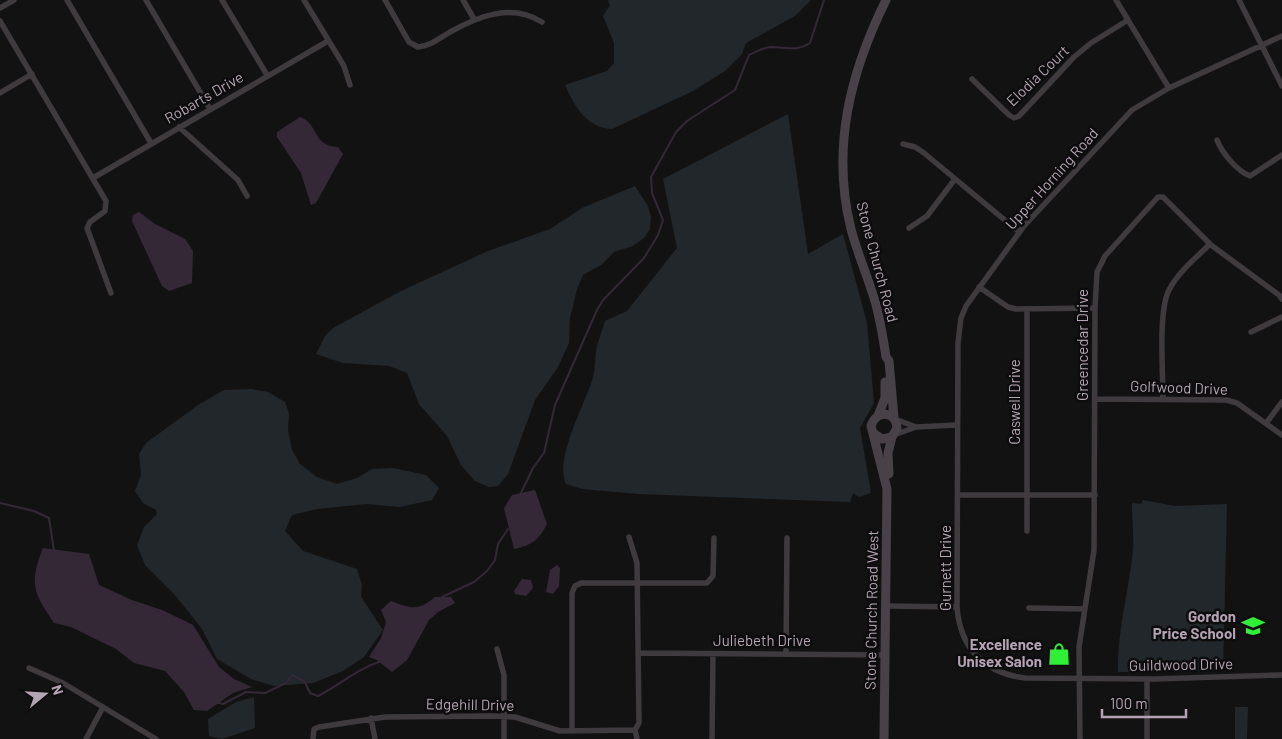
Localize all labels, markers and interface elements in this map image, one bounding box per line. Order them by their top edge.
street label: Elodia Court [1002,41,1072,109]
street label: Robarts Drive [161,67,246,127]
street label: Upper Horning Road [1001,124,1102,233]
street label: Stone Church Road [853,200,903,324]
street label: Greencedar Drive [1073,289,1091,401]
street label: Caswell Drive [1005,359,1023,445]
street label: Golfwood Drive [1130,376,1228,398]
street label: Gurnett Drive [936,525,954,611]
street label: Stone Church Road West [861,530,881,690]
place label: Gordon Price School [1153,607,1236,642]
school or university icon: Gordon Price School [1240,613,1266,639]
street label: Juliebeth Drive [713,631,811,649]
place label: Excellence Unisex Salon [957,635,1042,670]
shop icon: Excellence Unisex Salon [1046,641,1072,667]
street label: Guildwood Drive [1129,654,1233,674]
north arrow [20,669,70,719]
text: N [48,683,67,697]
scale bar [1102,686,1186,718]
street label: Edgehill Drive [426,694,514,714]
text: 100 m [1110,694,1148,712]

